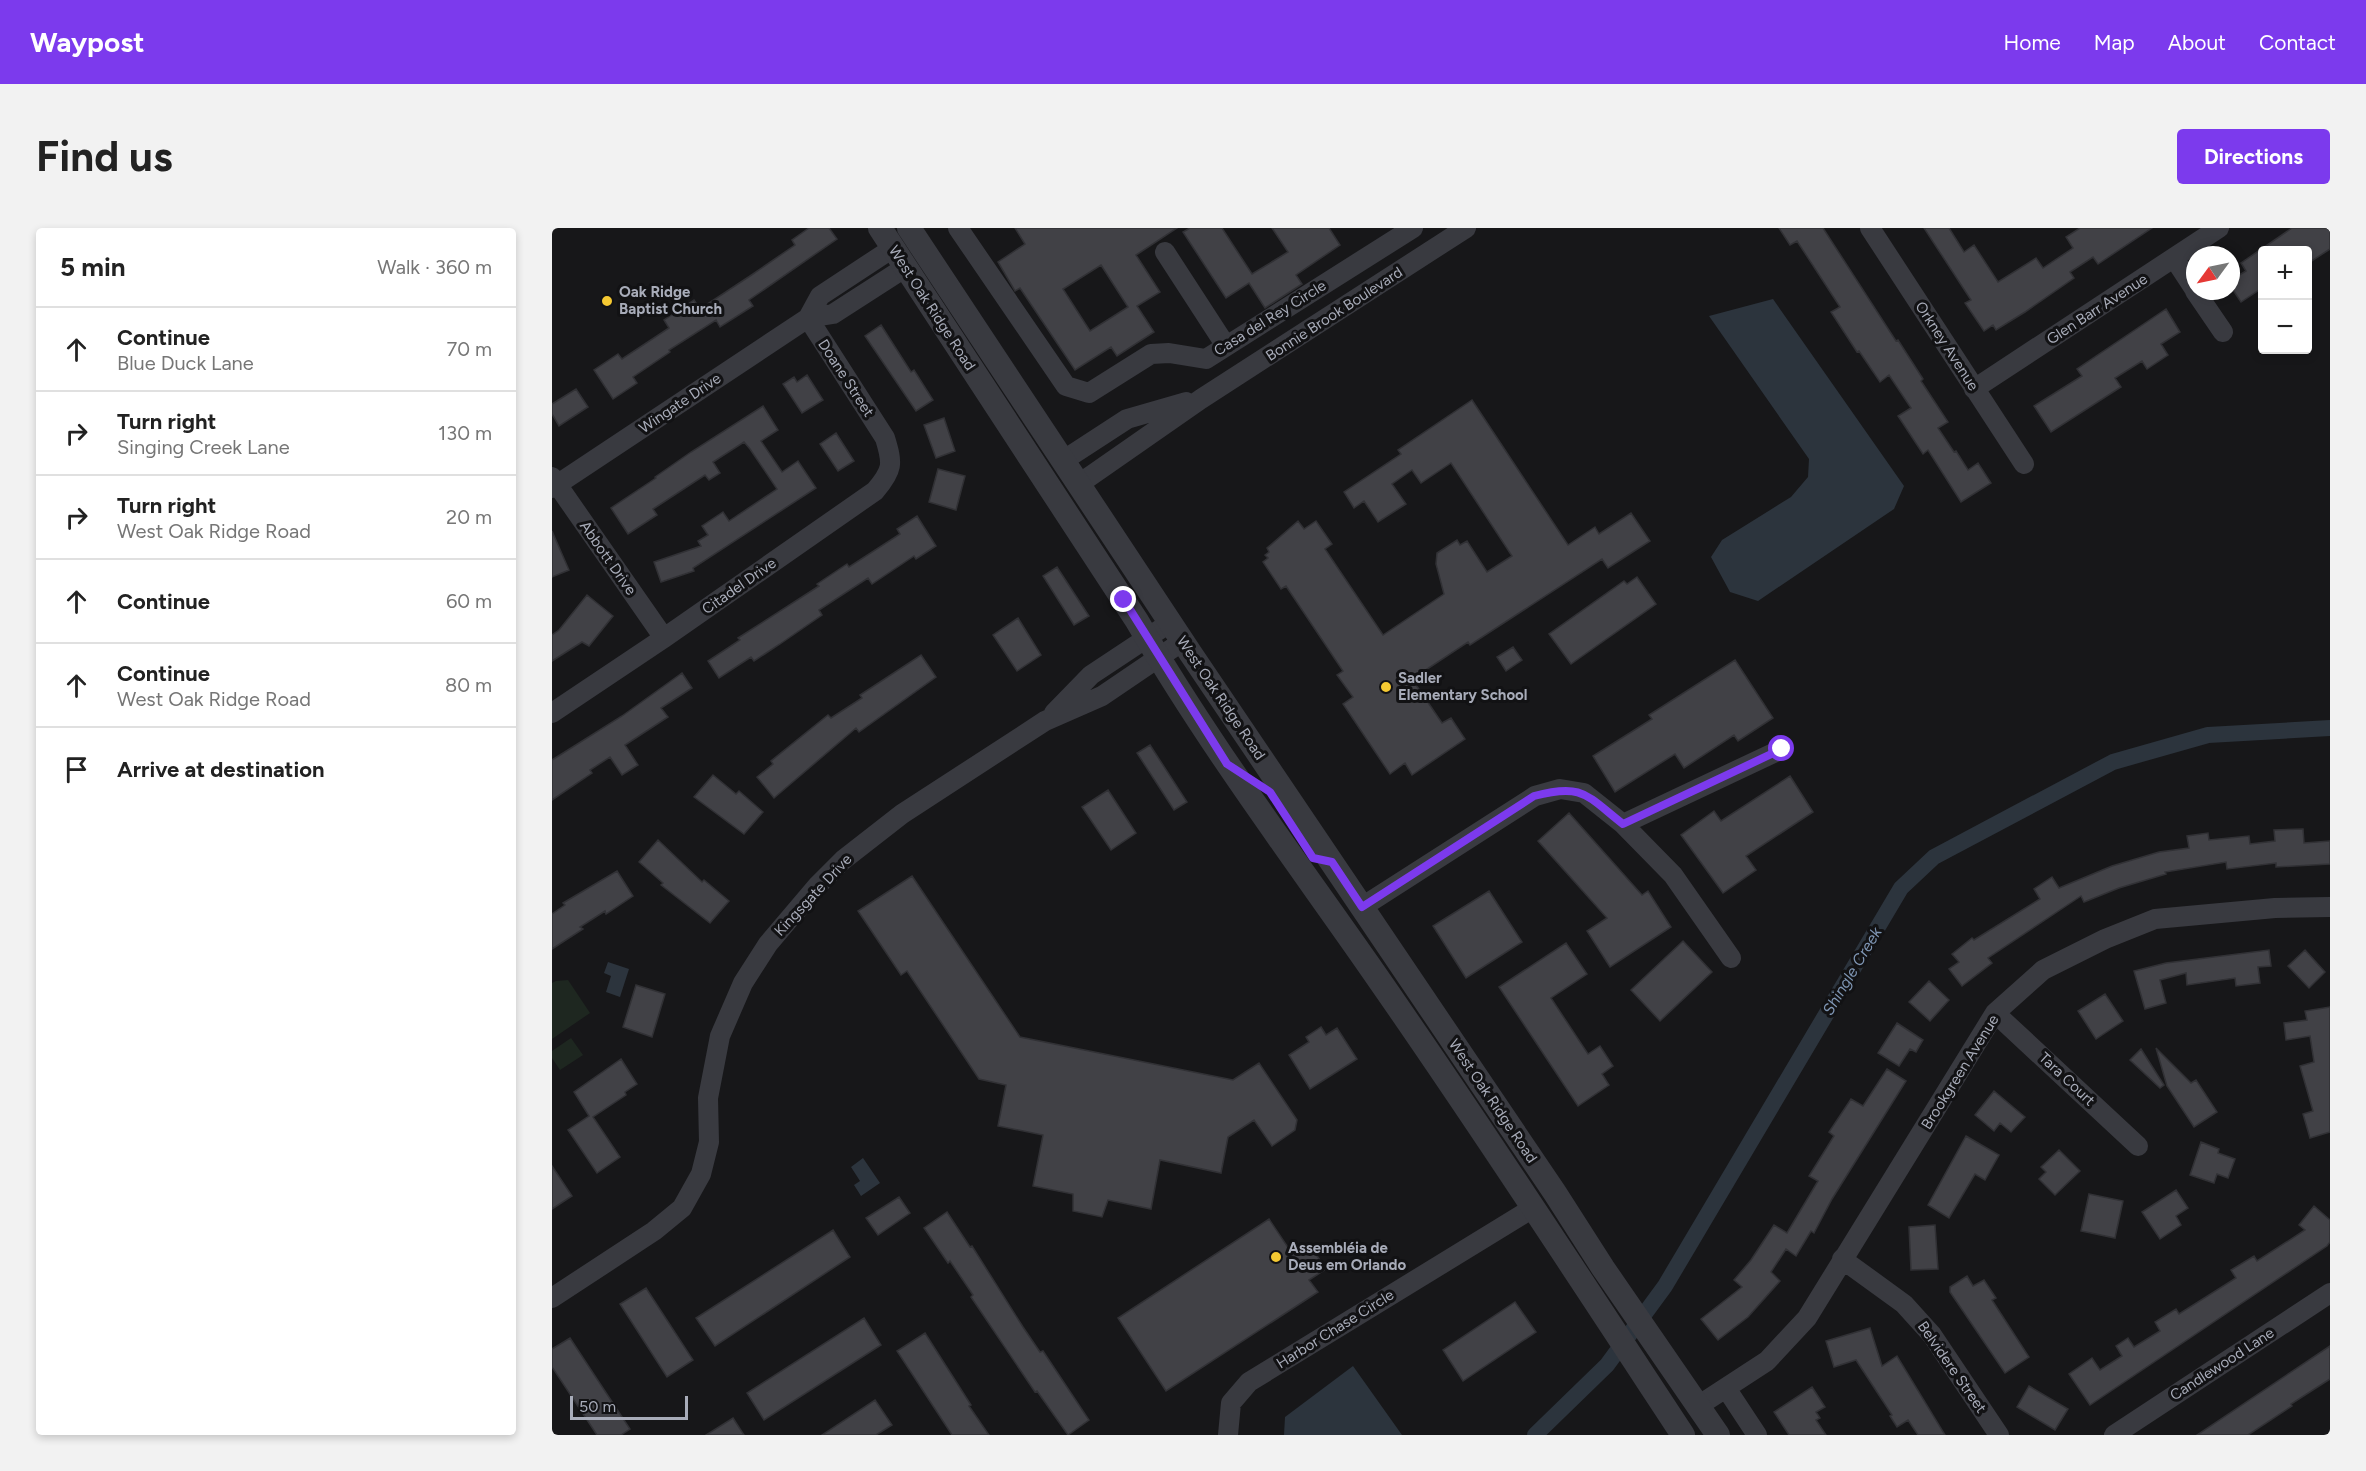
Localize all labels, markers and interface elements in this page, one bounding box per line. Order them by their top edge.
text: Waypost [30,25,144,59]
text: Home [2004,30,2061,55]
text: Map [2094,30,2135,55]
text: About [2168,30,2226,55]
text: Contact [2259,30,2336,55]
button: Directions [2177,129,2330,184]
text: Find us [36,131,173,182]
street label: West Oak Ridge Road [885,242,979,374]
north arrow [2186,246,2240,300]
map controls [2258,246,2312,354]
button: + [2258,246,2312,300]
text: 5 min [60,251,126,283]
text: Walk · 360 m [377,255,492,279]
street label: Bonnie Brook Boulevard [1262,263,1406,365]
street label: Glen Barr Avenue [2043,270,2151,348]
street label: Casa del Rey Circle [1211,276,1329,360]
place label: Oak Ridge Baptist Church [619,283,722,318]
marker: Oak Ridge Baptist Church [600,294,614,308]
street label: Orkney Avenue [1911,298,1983,394]
button: − [2258,300,2312,354]
text: Continue [117,324,210,351]
icon: ahead [60,333,93,366]
street label: Doane Street [814,336,878,420]
text: 70 m [446,337,492,361]
text: Blue Duck Lane [117,351,254,375]
street label: Wingate Drive [636,369,724,437]
text: Turn right [117,408,216,435]
icon: right [60,417,93,450]
text: 130 m [438,421,492,445]
text: Singing Creek Lane [117,435,290,459]
text: Turn right [117,492,216,519]
icon: right [60,501,93,534]
text: 20 m [446,505,492,529]
street label: Abbott Drive [576,518,640,598]
text: West Oak Ridge Road [117,519,311,543]
street label: Citadel Drive [699,554,779,618]
icon: ahead [60,585,93,618]
route end [1110,586,1136,612]
text: Continue [117,588,210,615]
text: 60 m [446,589,492,613]
street label: West Oak Ridge Road [1173,633,1269,763]
text: Continue [117,660,210,687]
icon: ahead [60,669,93,702]
place label: Sadler Elementary School [1398,669,1528,704]
text: 80 m [445,673,492,697]
marker: Sadler Elementary School [1379,680,1393,694]
text: West Oak Ridge Road [117,687,311,711]
route start [1768,735,1794,761]
icon: arrive [60,753,93,786]
text: Arrive at destination [117,756,325,783]
street label: Kingsgate Drive [770,850,856,940]
water label: Shingle Creek [1818,922,1886,1018]
street label: Brookgreen Avenue [1917,1011,2003,1133]
street label: West Oak Ridge Road [1445,1036,1541,1166]
street label: Tara Court [2035,1049,2099,1110]
place label: Assembléia de Deus em Orlando [1288,1239,1406,1274]
marker: Assembléia de Deus em Orlando [1269,1250,1283,1264]
street label: Harbor Chase Circle [1273,1286,1397,1372]
street label: Belvidere Street [1914,1318,1990,1417]
street label: Candlewood Lane [2167,1324,2277,1404]
scale bar [570,1393,688,1420]
text: 50 m [579,1397,616,1416]

